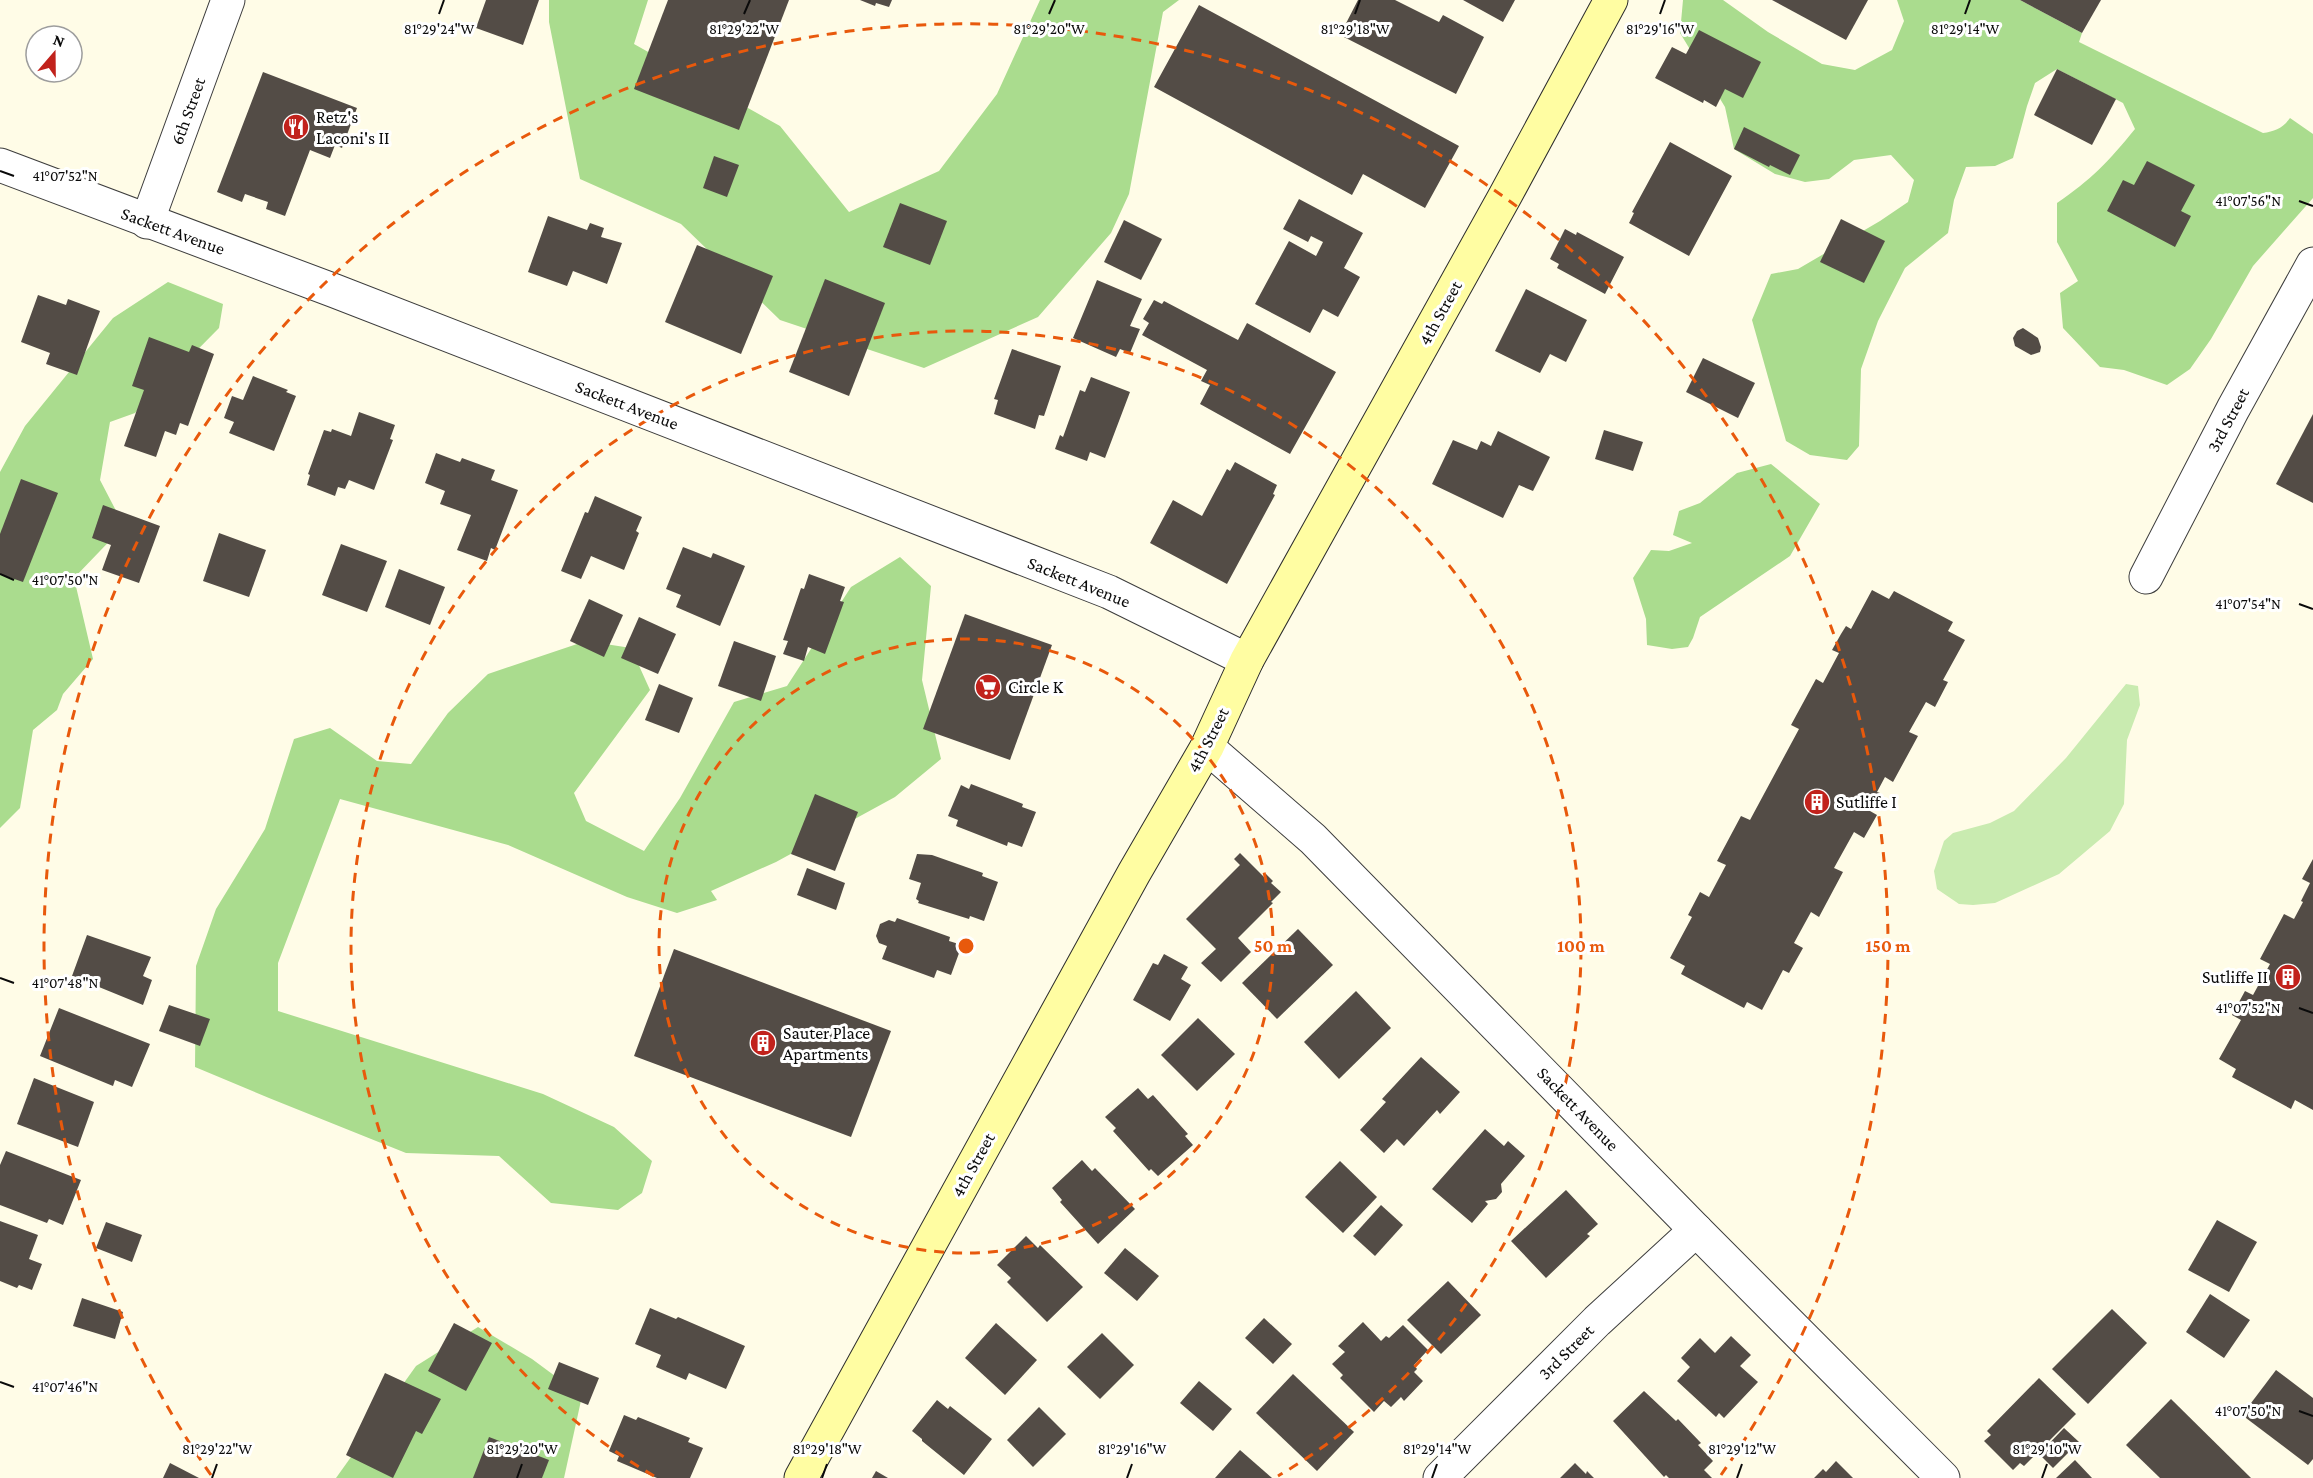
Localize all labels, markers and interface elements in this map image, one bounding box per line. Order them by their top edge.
text: 81°29'24"W [404,21,474,37]
text: 81°29'22"W [709,21,779,37]
text: 81°29'20"W [1013,21,1085,37]
text: 81°29'18"W [1321,21,1390,37]
text: 81°29'16"W [1626,21,1695,37]
text: 81°29'14"W [1931,21,1999,37]
north arrow [24,24,84,84]
text: N [51,31,67,50]
street label: 6th Street [167,74,210,147]
place label: Retz's Laconi's II [316,107,389,148]
restaurant icon: Retz's Laconi's II [281,112,311,142]
text: 41°07'52"N [32,168,98,184]
text: 41°07'56"N [2215,193,2281,209]
street label: Sackett Avenue [118,203,228,259]
street label: 4th Street [1414,276,1466,349]
street label: Sackett Avenue [573,376,681,434]
street label: 3rd Street [2203,384,2254,455]
street label: Sackett Avenue [1025,552,1133,612]
text: 41°07'50"N [32,572,99,588]
text: 41°07'54"N [2215,596,2281,612]
supermarket icon: Circle K [973,672,1003,702]
place label: Circle K [1008,677,1064,697]
street label: 4th Street [1183,703,1233,776]
building icon: Sutliffe I [1802,787,1832,817]
place label: Sutliffe I [1836,792,1897,812]
centre of rings [956,936,976,956]
text: 50 m [1254,936,1293,956]
text: 100 m [1557,936,1605,956]
text: 150 m [1865,936,1911,956]
building icon: Sutliffe II [2273,962,2303,992]
place label: Sutliffe II [2202,967,2268,987]
text: 41°07'48"N [32,975,99,991]
text: 41°07'52"N [2215,1000,2281,1016]
place label: Sauter Place Apartments [783,1023,870,1064]
building icon: Sauter Place Apartments [748,1028,778,1058]
street label: Sackett Avenue [1533,1063,1623,1155]
street label: 4th Street [947,1128,999,1201]
street label: 3rd Street [1534,1320,1598,1384]
text: 41°07'46"N [32,1379,98,1395]
text: 41°07'50"N [2215,1403,2282,1419]
text: 81°29'22"W [182,1441,252,1457]
text: 81°29'20"W [486,1441,558,1457]
text: 81°29'18"W [793,1441,862,1457]
text: 81°29'16"W [1098,1441,1167,1457]
text: 81°29'14"W [1403,1441,1471,1457]
text: 81°29'12"W [1708,1441,1776,1457]
text: 81°29'10"W [2012,1441,2082,1457]

